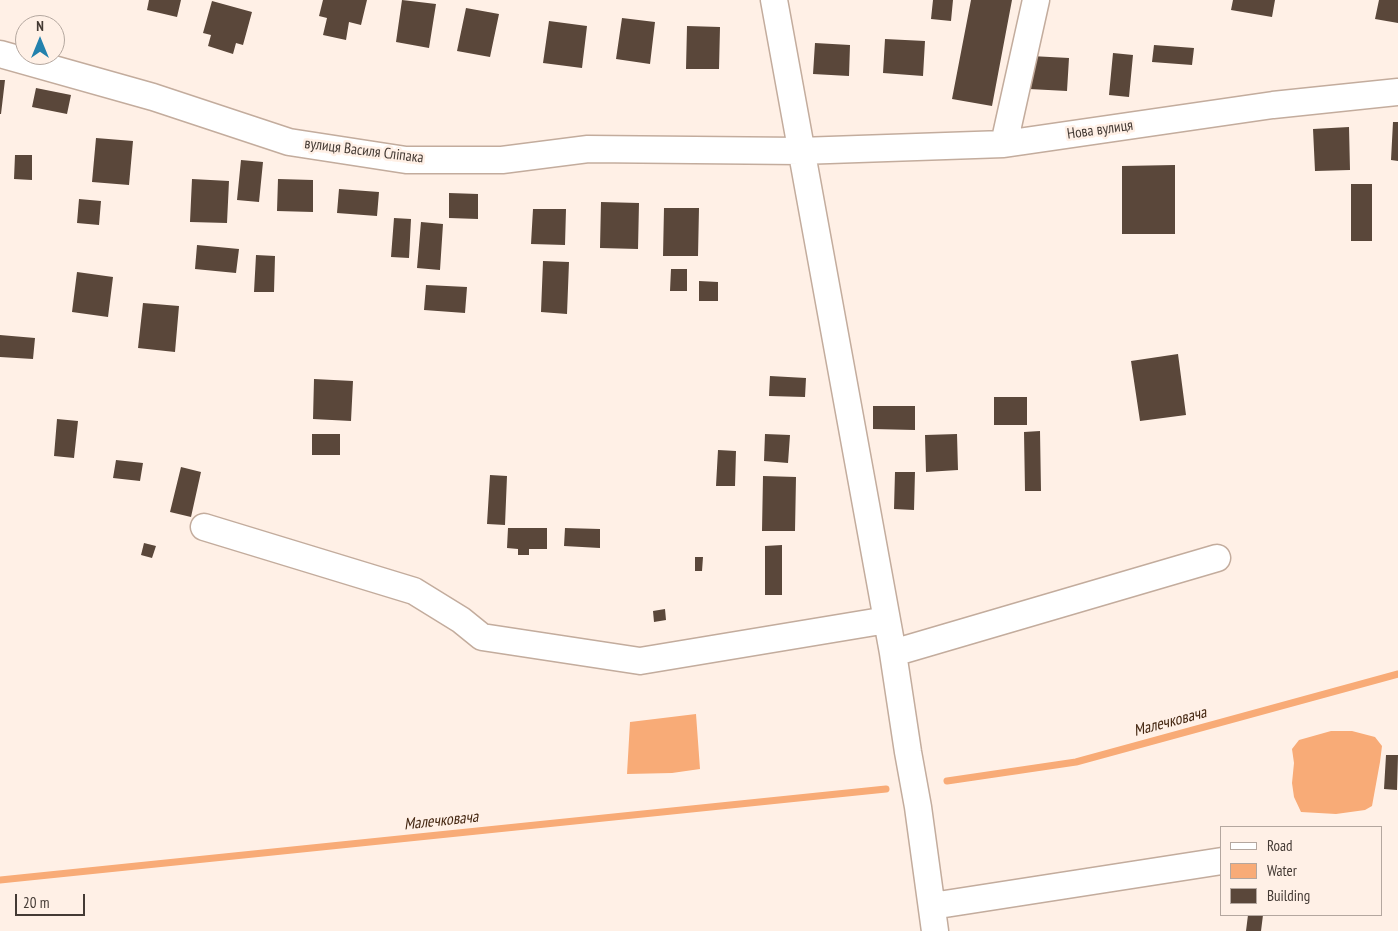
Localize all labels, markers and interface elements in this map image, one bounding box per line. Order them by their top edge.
north arrow [15,15,65,65]
text: N [36,17,44,35]
street label: Нова вулиця [1066,116,1134,144]
street label: вулиця Василя Сліпака [303,135,425,167]
water label: Малечковача [1131,703,1209,741]
water label: Малечковача [403,808,479,834]
legend [1220,826,1383,916]
text: Road [1267,836,1293,855]
text: Water [1267,861,1297,880]
scale bar [18,884,88,916]
text: Building [1267,886,1310,905]
text: 20 m [23,893,49,912]

